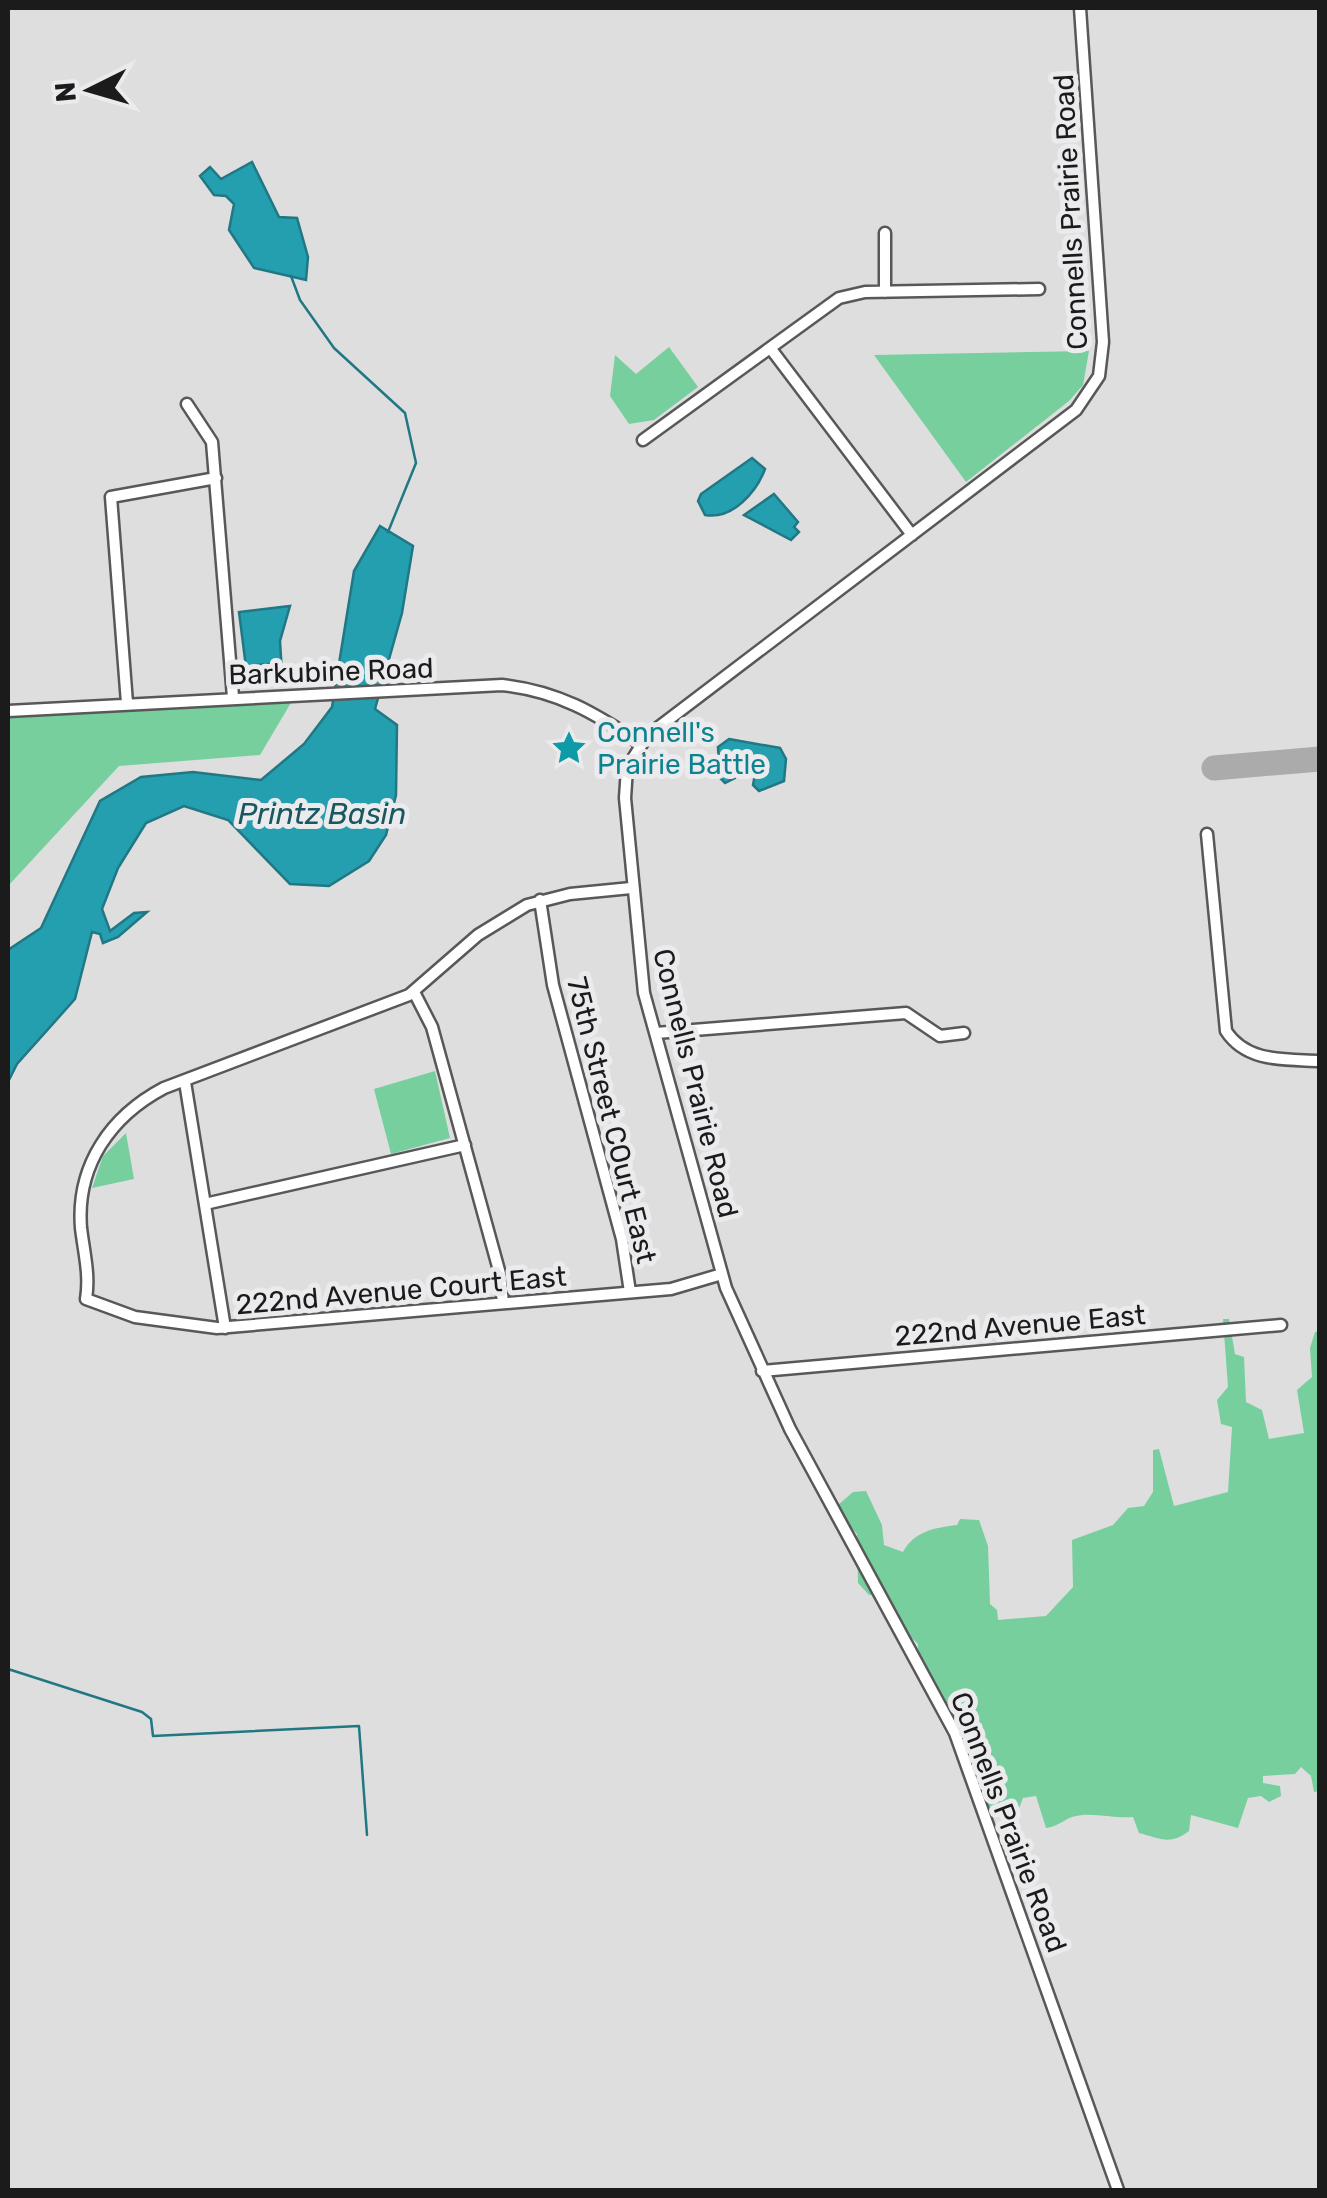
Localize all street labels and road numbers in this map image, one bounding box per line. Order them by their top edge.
street label: Connells Prairie Road [1047,73,1094,351]
street label: Barkubine Road [228,651,434,692]
street label: Connells Prairie Road [646,945,745,1221]
street label: 75th Street COurt East [560,973,663,1267]
street label: 222nd Avenue Court East [234,1260,568,1321]
street label: 222nd Avenue East [893,1298,1147,1353]
street label: Connells Prairie Road [944,1687,1073,1957]

